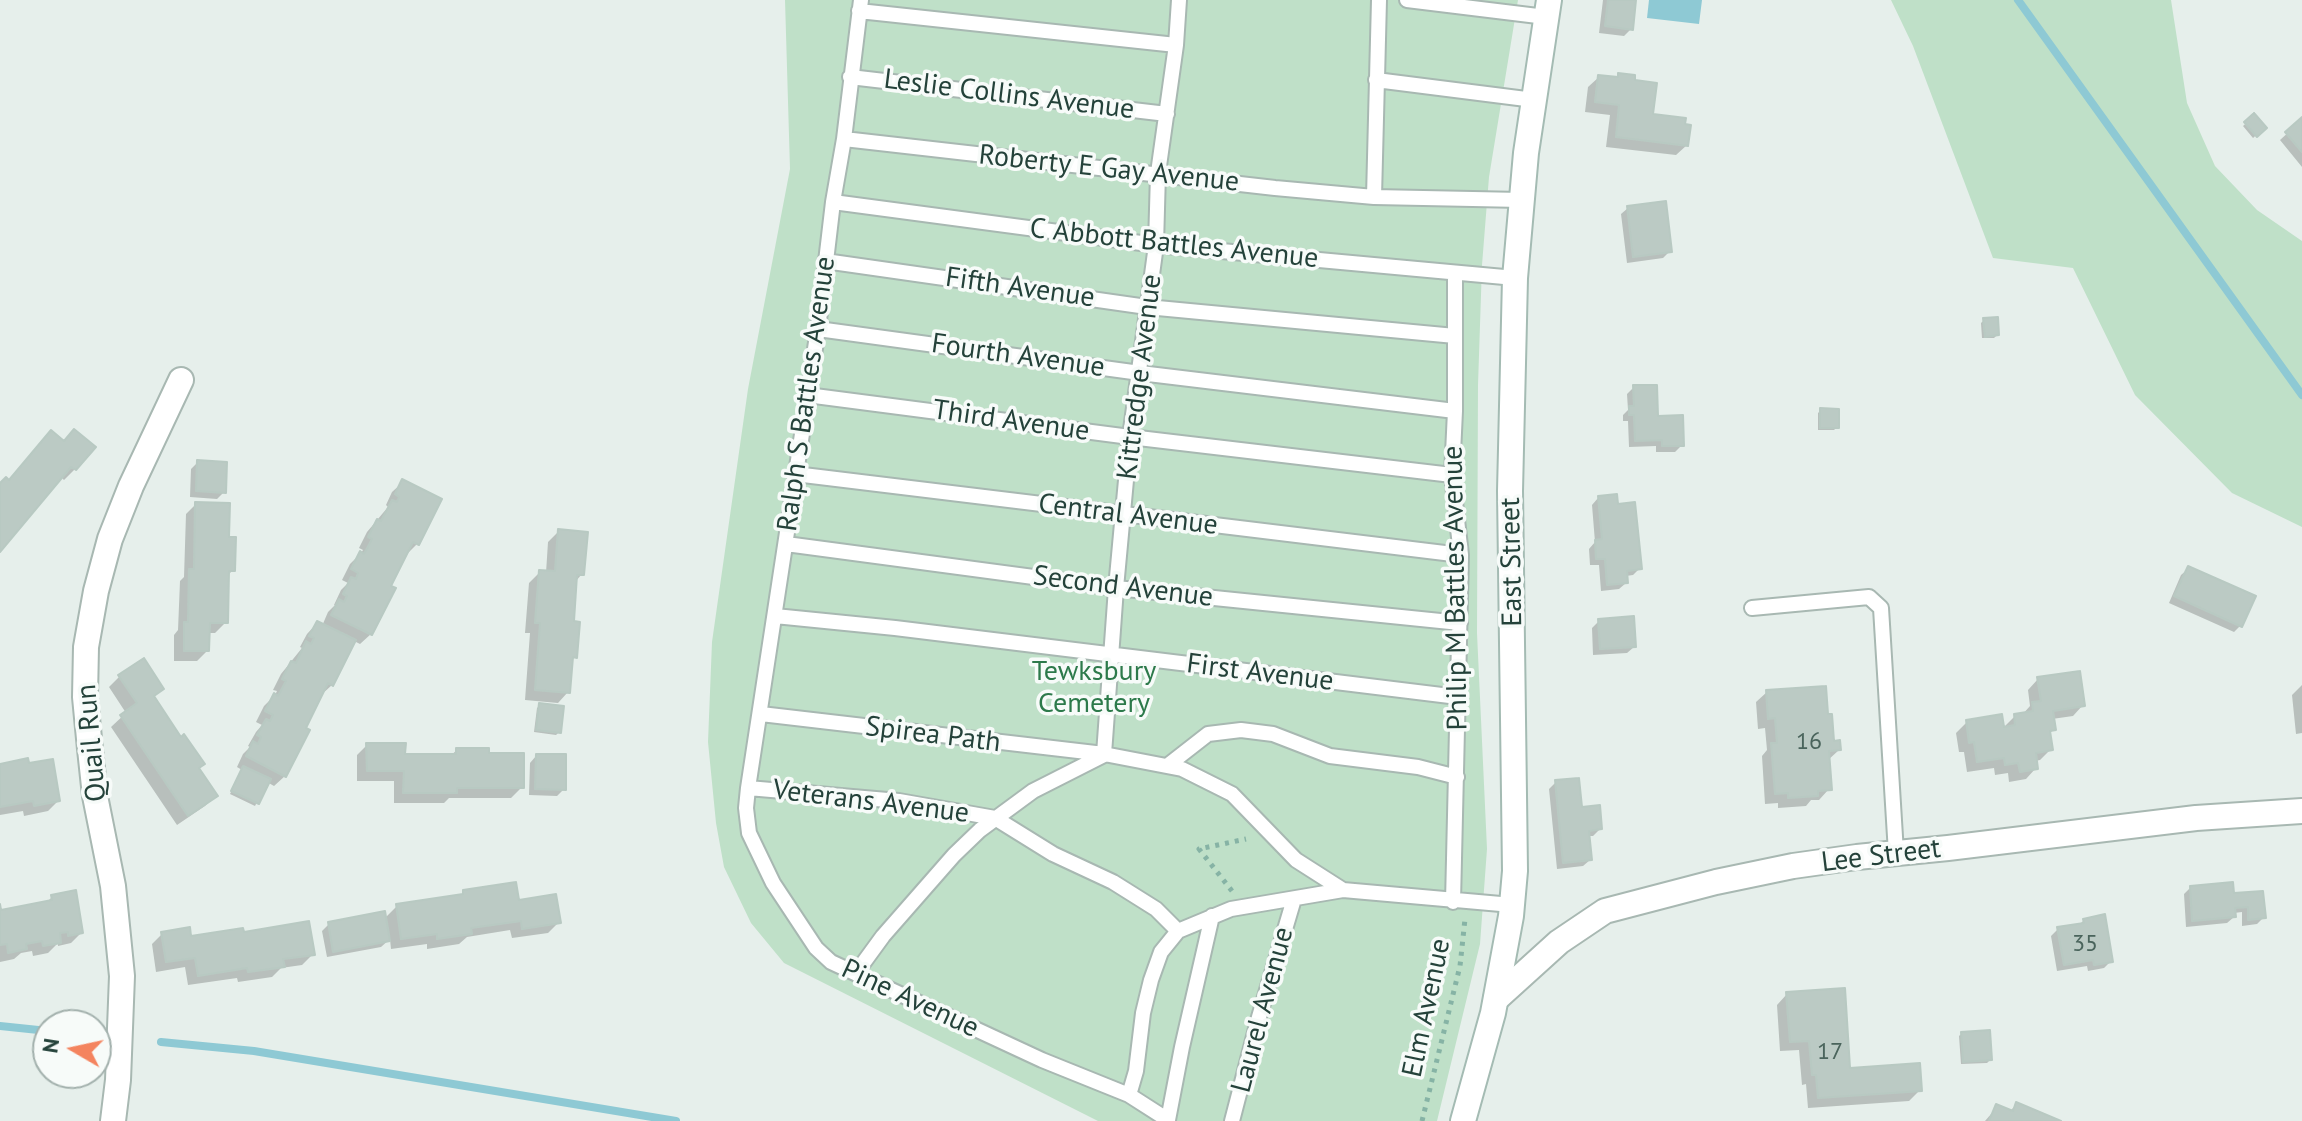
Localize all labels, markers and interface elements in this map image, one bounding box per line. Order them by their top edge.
street label: Leslie Collins Avenue [882,63,1136,127]
street label: Roberty E Gay Avenue [977,139,1241,199]
street label: C Abbott Battles Avenue [1028,212,1320,276]
street label: Ralph S Battles Avenue [771,254,843,534]
street label: Fifth Avenue [943,261,1097,315]
street label: Kittredge Avenue [1111,272,1169,482]
street label: Fourth Avenue [929,327,1107,385]
street label: Third Avenue [930,393,1092,449]
street label: Philip M Battles Avenue [1437,445,1475,731]
street label: Central Avenue [1036,487,1220,543]
street label: East Street [1494,497,1530,627]
street label: Second Avenue [1031,559,1215,615]
street label: First Avenue [1185,647,1335,699]
park label: Tewksbury Cemetery [1032,655,1156,721]
street label: Quail Run [70,683,114,803]
street label: Spirea Path [863,710,1003,760]
house number: 16 [1796,728,1822,756]
street label: Veterans Avenue [771,773,971,831]
street label: Lee Street [1819,832,1943,880]
street label: Laurel Avenue [1225,924,1301,1096]
house number: 35 [2072,930,2098,958]
street label: Elm Avenue [1396,936,1458,1080]
street label: Pine Avenue [836,953,984,1045]
north arrow [32,1009,112,1089]
text: N [35,1036,65,1055]
house number: 17 [1817,1038,1843,1066]

